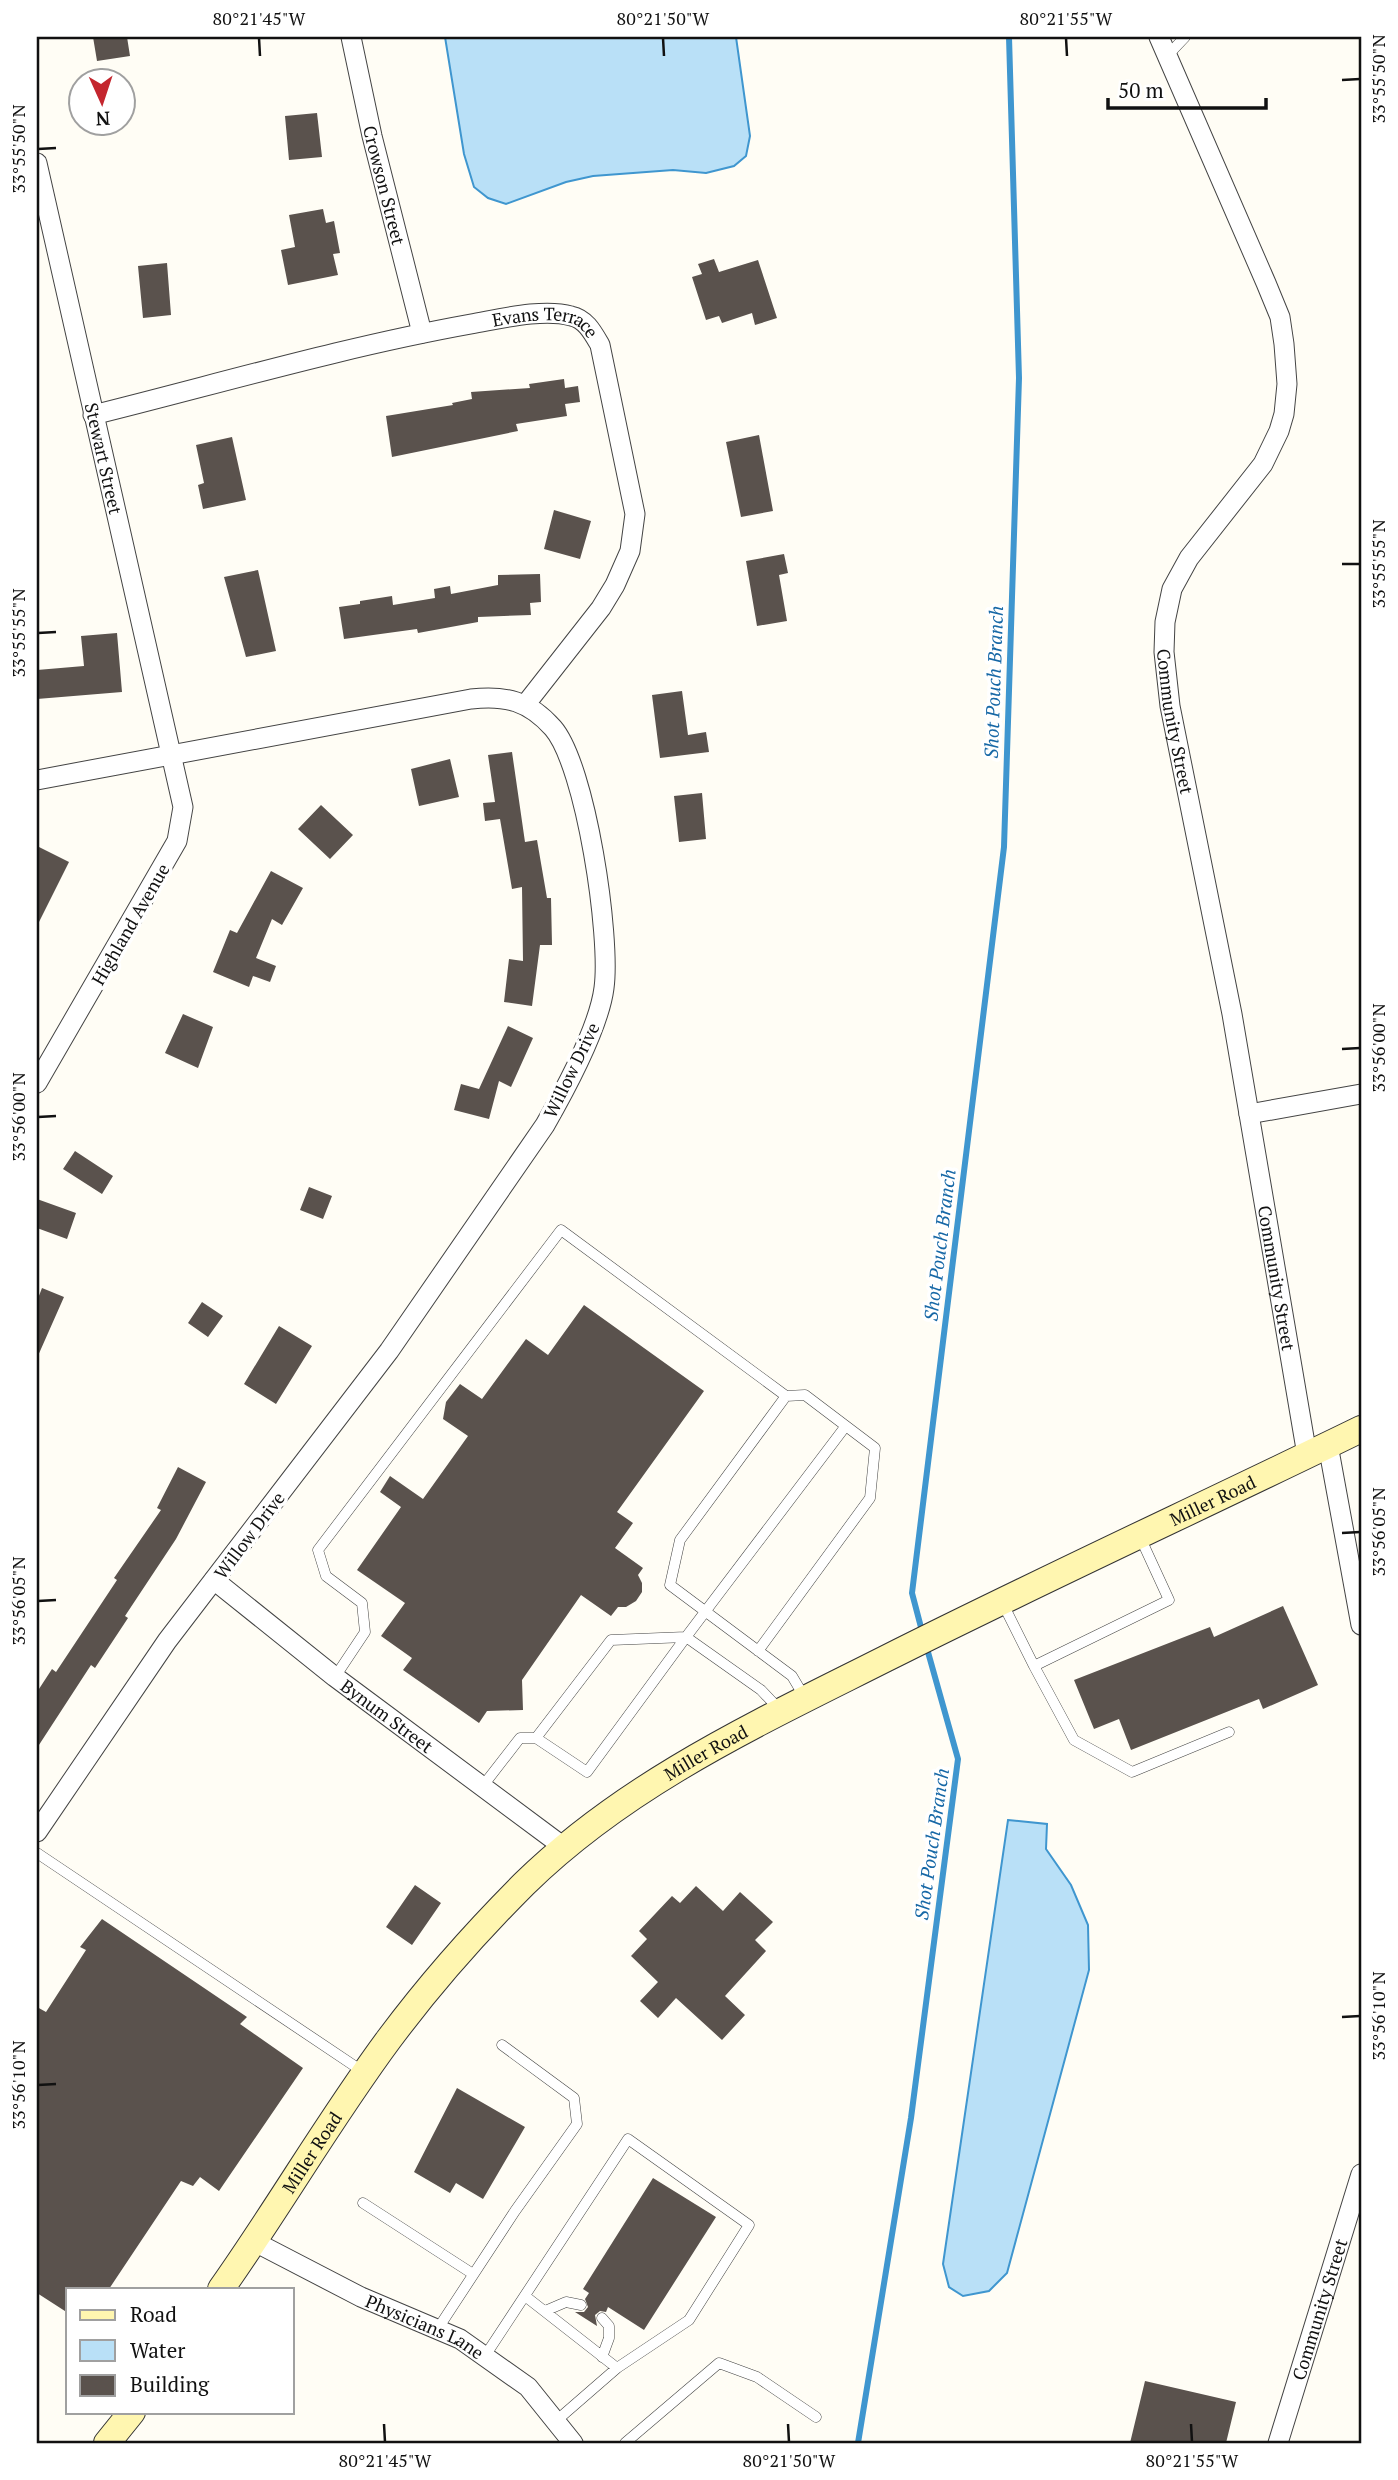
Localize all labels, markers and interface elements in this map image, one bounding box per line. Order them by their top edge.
text: 80°21'45"W [213,6,306,30]
text: 80°21'50"W [617,6,710,30]
text: 80°21'55"W [1020,6,1113,30]
text: 33°55'50"N [1366,34,1390,124]
north arrow [66,66,136,136]
scale bar [1108,66,1265,110]
text: 50 m [1118,76,1164,104]
text: 33°55'50"N [6,104,30,194]
text: N [94,107,111,132]
street label: Crowson Street [358,123,411,248]
street label: Evans Terrace [490,301,604,342]
street label: Stewart Street [80,400,128,517]
text: 33°55'55"N [1366,519,1390,609]
text: 33°55'55"N [6,588,30,678]
water label: Shot Pouch Branch [978,605,1008,759]
street label: Community Street [1152,648,1199,796]
street label: Highland Avenue [85,859,175,989]
text: 33°56'00"N [1366,1003,1390,1093]
street label: Willow Drive [538,1018,604,1122]
text: 33°56'00"N [6,1072,30,1162]
water label: Shot Pouch Branch [917,1168,961,1322]
street label: Community Street [1253,1204,1301,1353]
street label: Miller Road [1166,1470,1259,1531]
street label: Willow Drive [208,1487,290,1583]
text: 33°56'05"N [1366,1487,1390,1577]
text: 33°56'05"N [6,1556,30,1646]
street label: Bynum Street [336,1674,438,1758]
street label: Miller Road [659,1719,752,1786]
water label: Shot Pouch Branch [908,1767,954,1921]
text: 33°56'10"N [1366,1971,1390,2061]
text: 33°56'10"N [6,2040,30,2130]
street label: Miller Road [276,2107,347,2198]
street label: Community Street [1286,2235,1352,2383]
legend [66,2288,294,2414]
street label: Physicians Lane [362,2288,489,2364]
text: Road [130,2300,177,2328]
text: Water [130,2336,185,2364]
text: Building [130,2370,210,2398]
text: 80°21'45"W [339,2448,432,2472]
text: 80°21'50"W [743,2448,836,2472]
text: 80°21'55"W [1146,2448,1239,2472]

